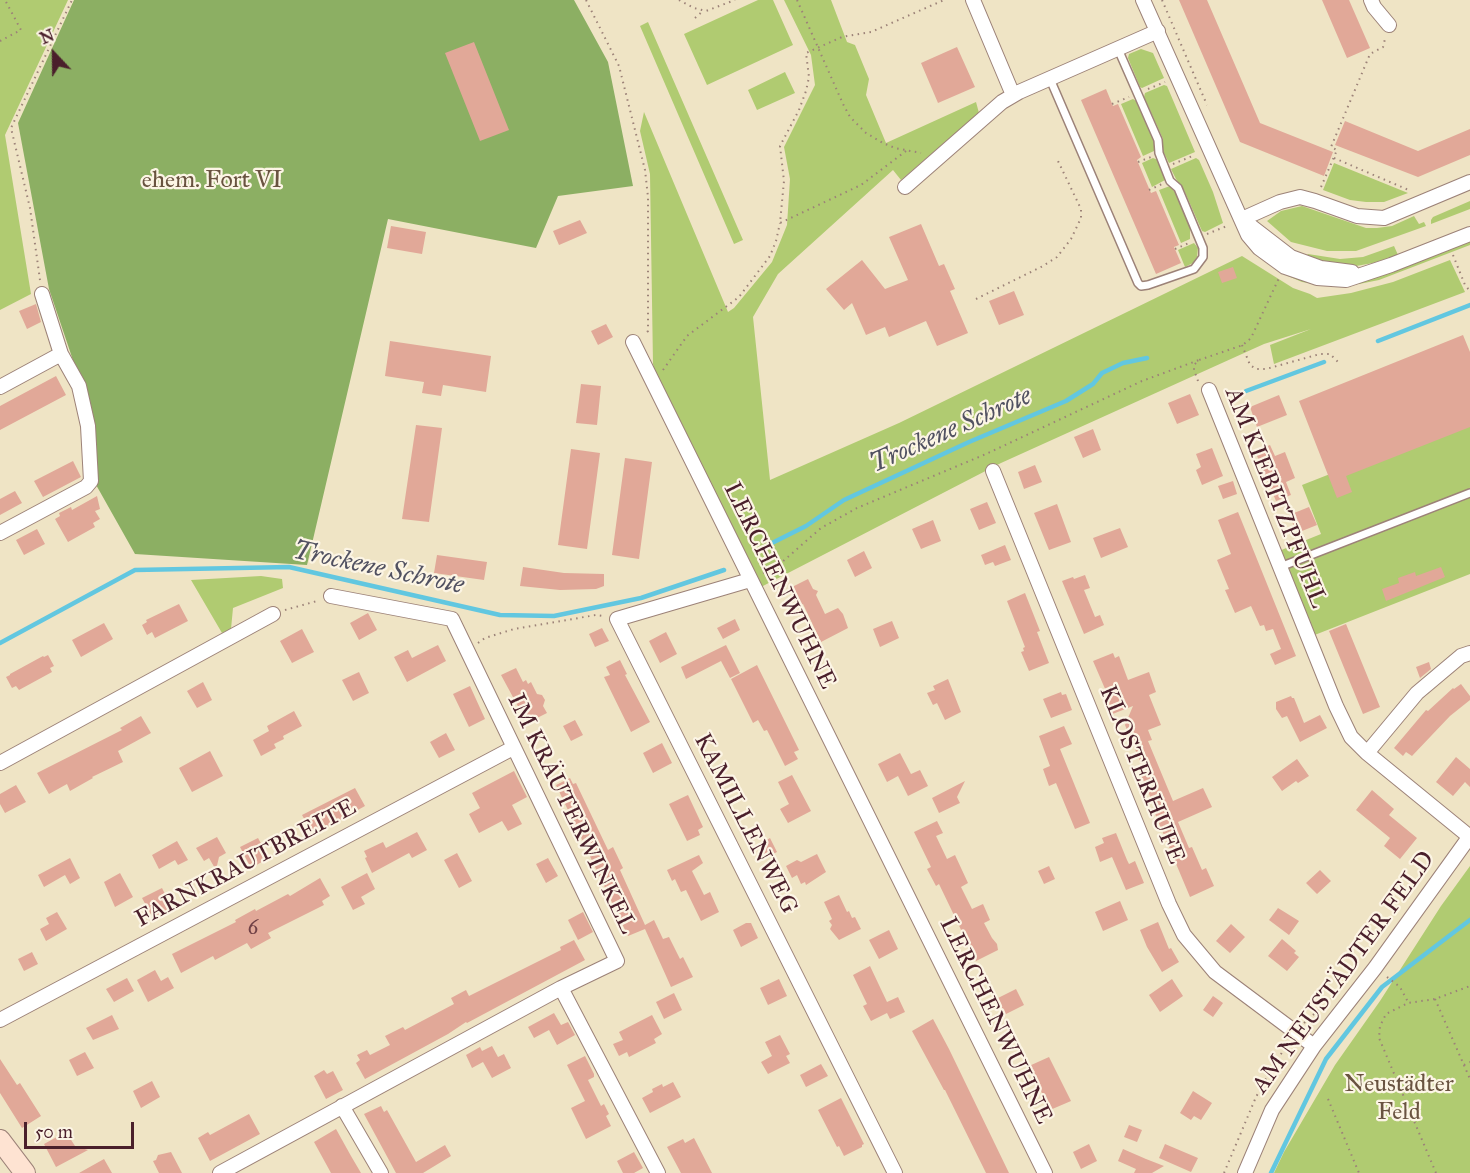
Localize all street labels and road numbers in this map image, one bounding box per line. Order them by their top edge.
street label: AM KIEBITZPFUHL [1218,384,1332,612]
street label: LERCHENWUHNE [717,478,841,694]
street label: KLOSTERHUFE [1092,682,1190,868]
street label: IM KRÄUTERWINKEL [500,689,642,939]
street label: KAMILLENWEG [687,729,803,919]
street label: FARNKRAUTBREITE [131,794,361,934]
street label: AM NEUSTÄDTER FELD [1246,846,1442,1100]
street label: LERCHENWUHNE [933,913,1057,1129]

